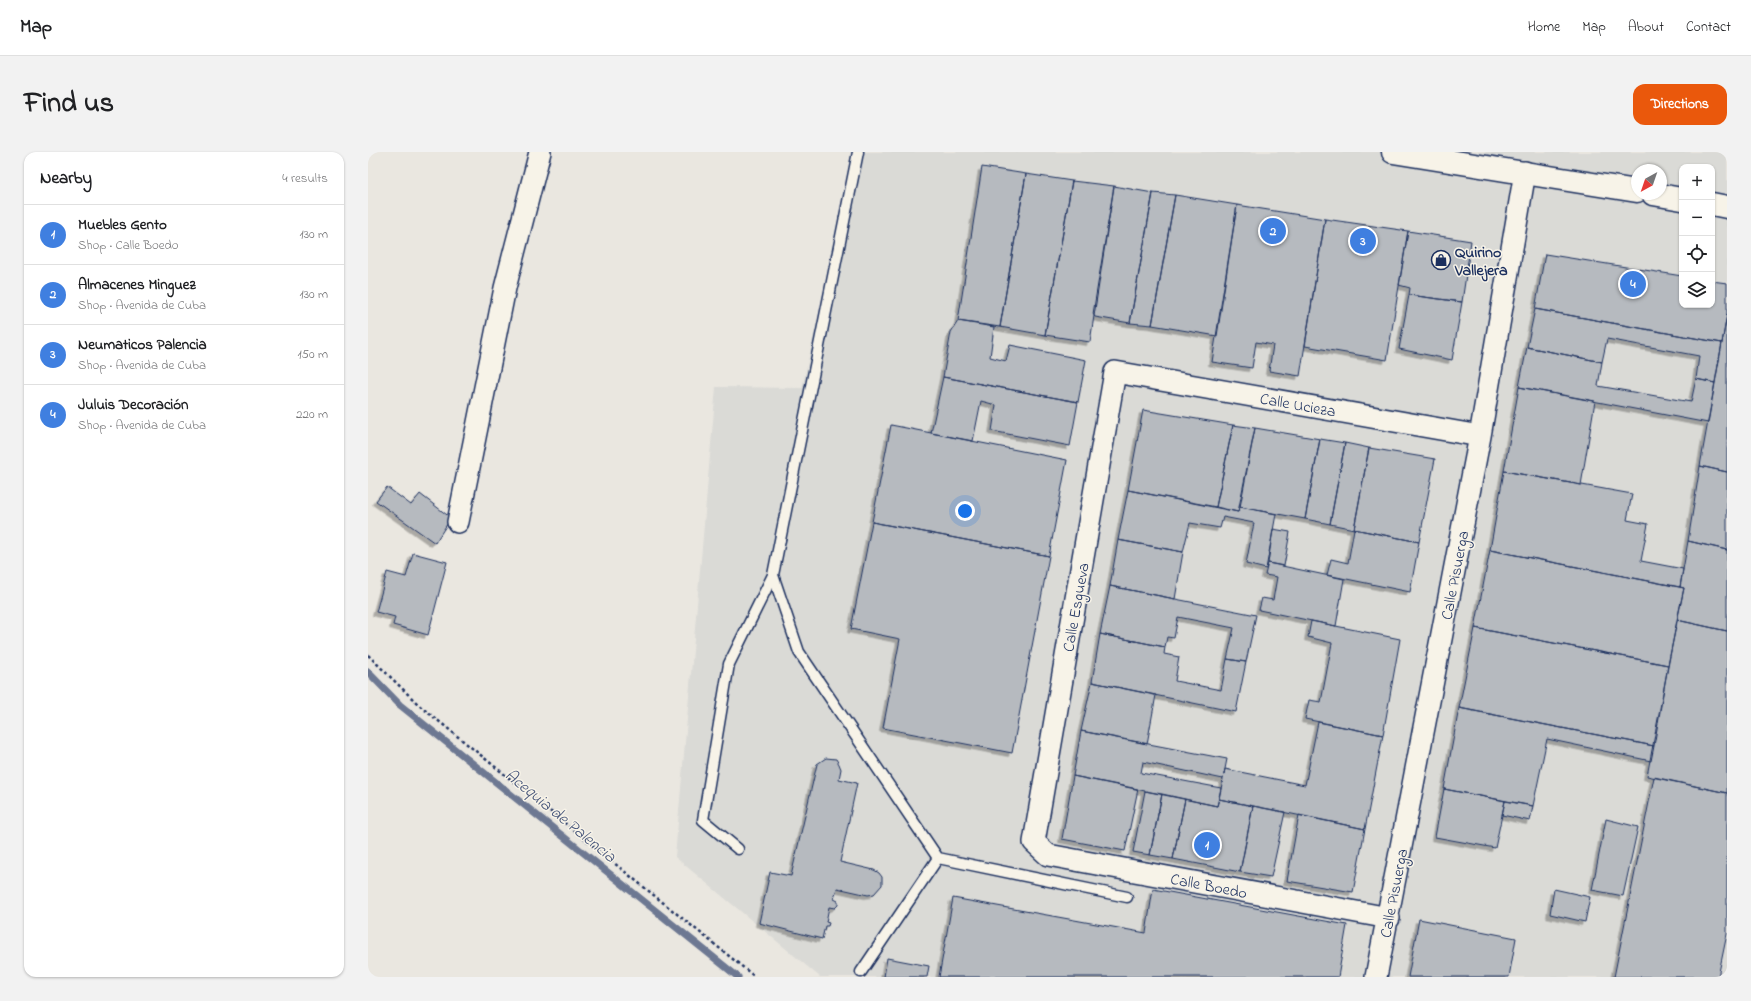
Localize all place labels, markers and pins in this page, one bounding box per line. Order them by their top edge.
pin: 2 [1260,216,1286,246]
pin: 3 [1350,226,1376,256]
place label: Quirino Vallejera [1454,241,1508,283]
shop icon: Quirino Vallejera [1430,249,1452,271]
pin: 4 [1620,269,1646,299]
pin: 1 [1194,830,1220,860]

